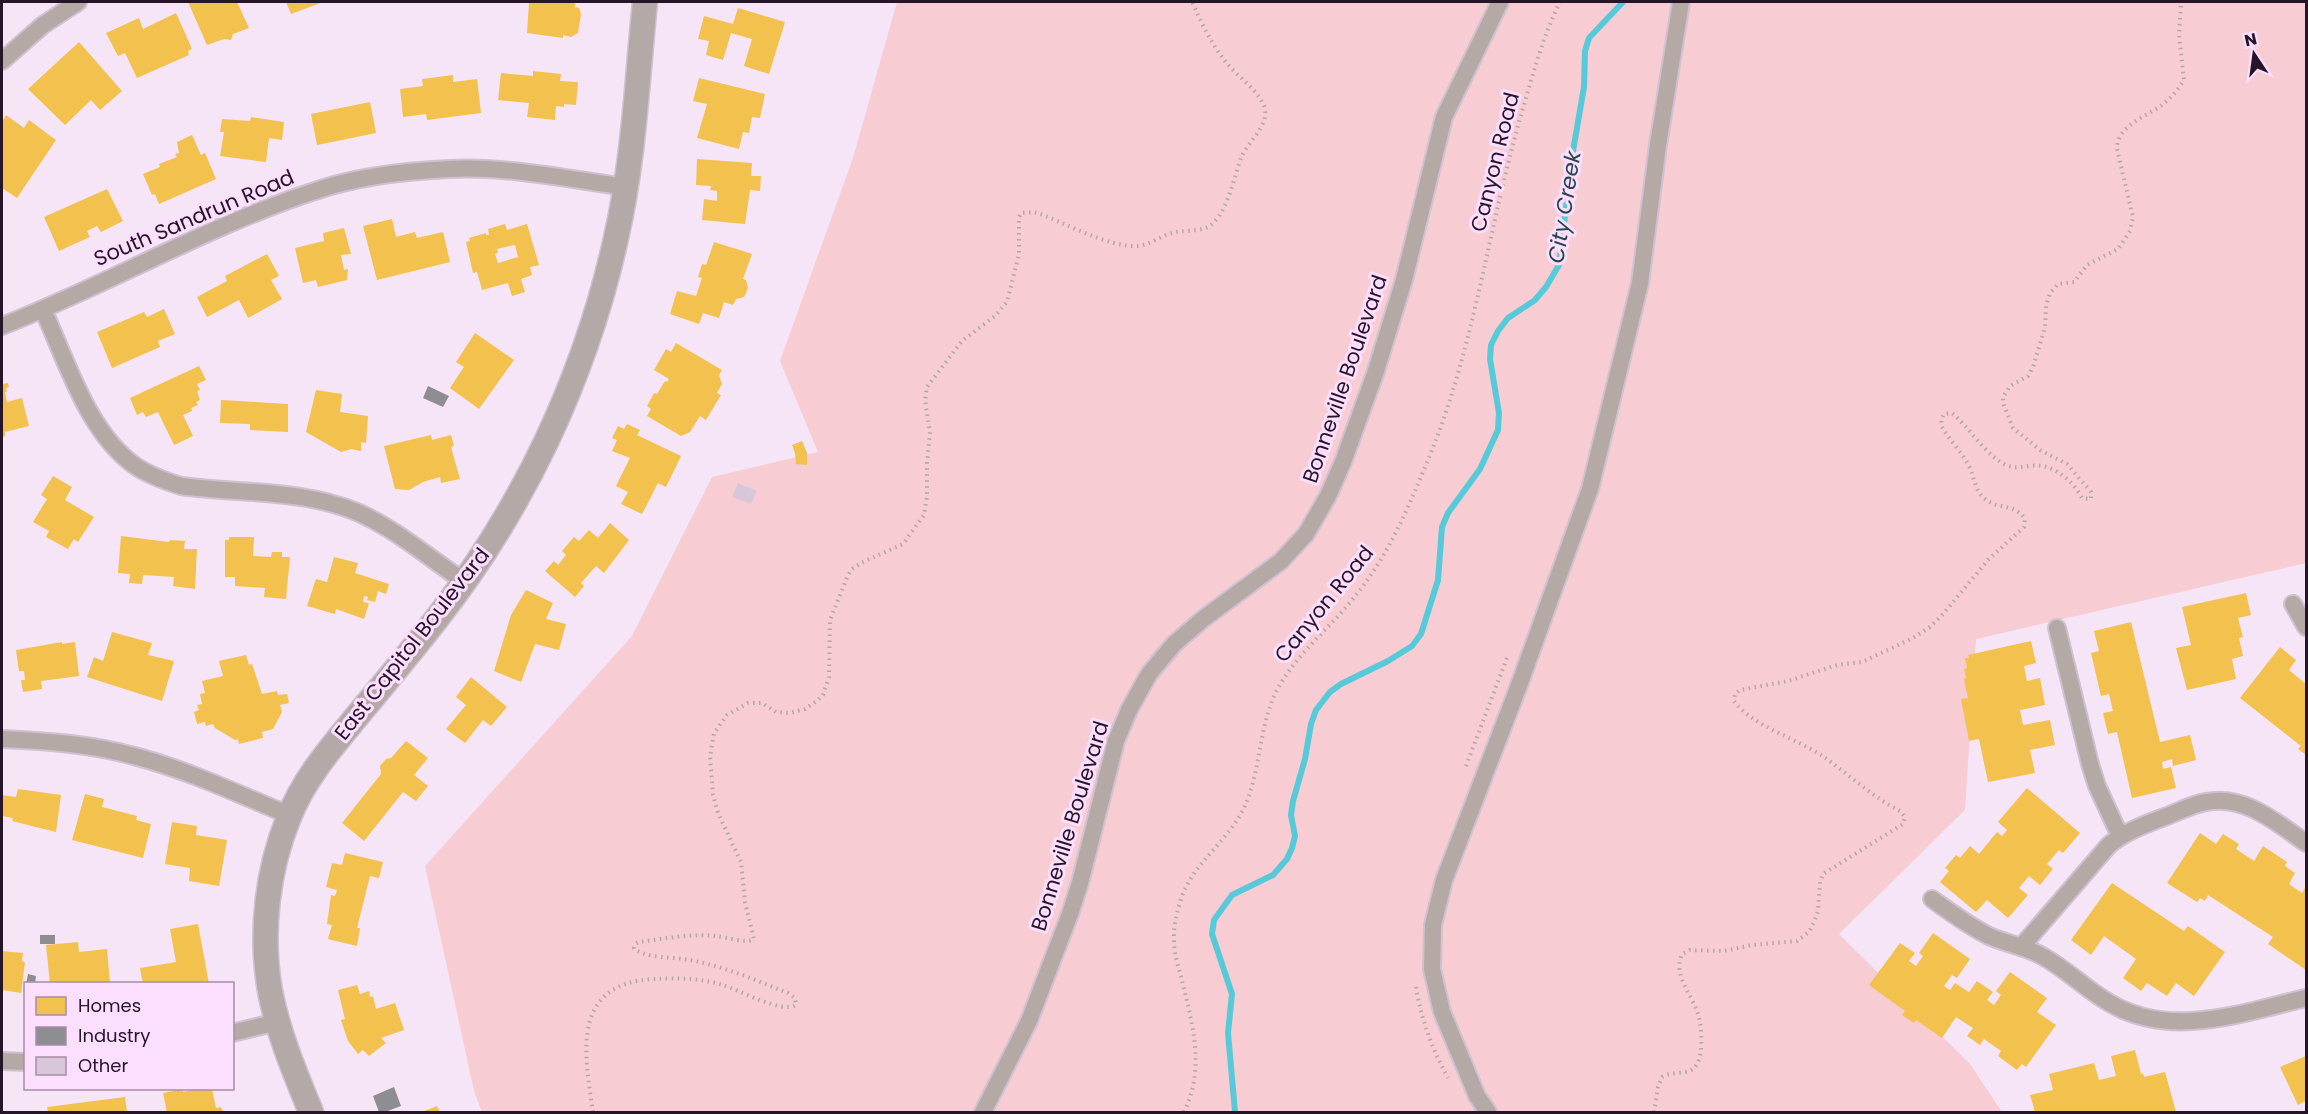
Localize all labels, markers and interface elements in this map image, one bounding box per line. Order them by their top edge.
north arrow [2224,24,2284,84]
text: N [2242,27,2259,52]
street label: Canyon Road [1463,89,1526,235]
water label: City Creek [1540,147,1589,265]
street label: South Sandrun Road [89,162,298,273]
street label: Bonneville Boulevard [1295,271,1394,487]
street label: Canyon Road [1267,539,1380,668]
street label: East Capitol Boulevard [327,541,496,746]
street label: Bonneville Boulevard [1024,717,1115,934]
legend [24,982,234,1090]
text: Homes [78,993,141,1018]
text: Industry [78,1023,150,1048]
text: Other [78,1053,128,1078]

